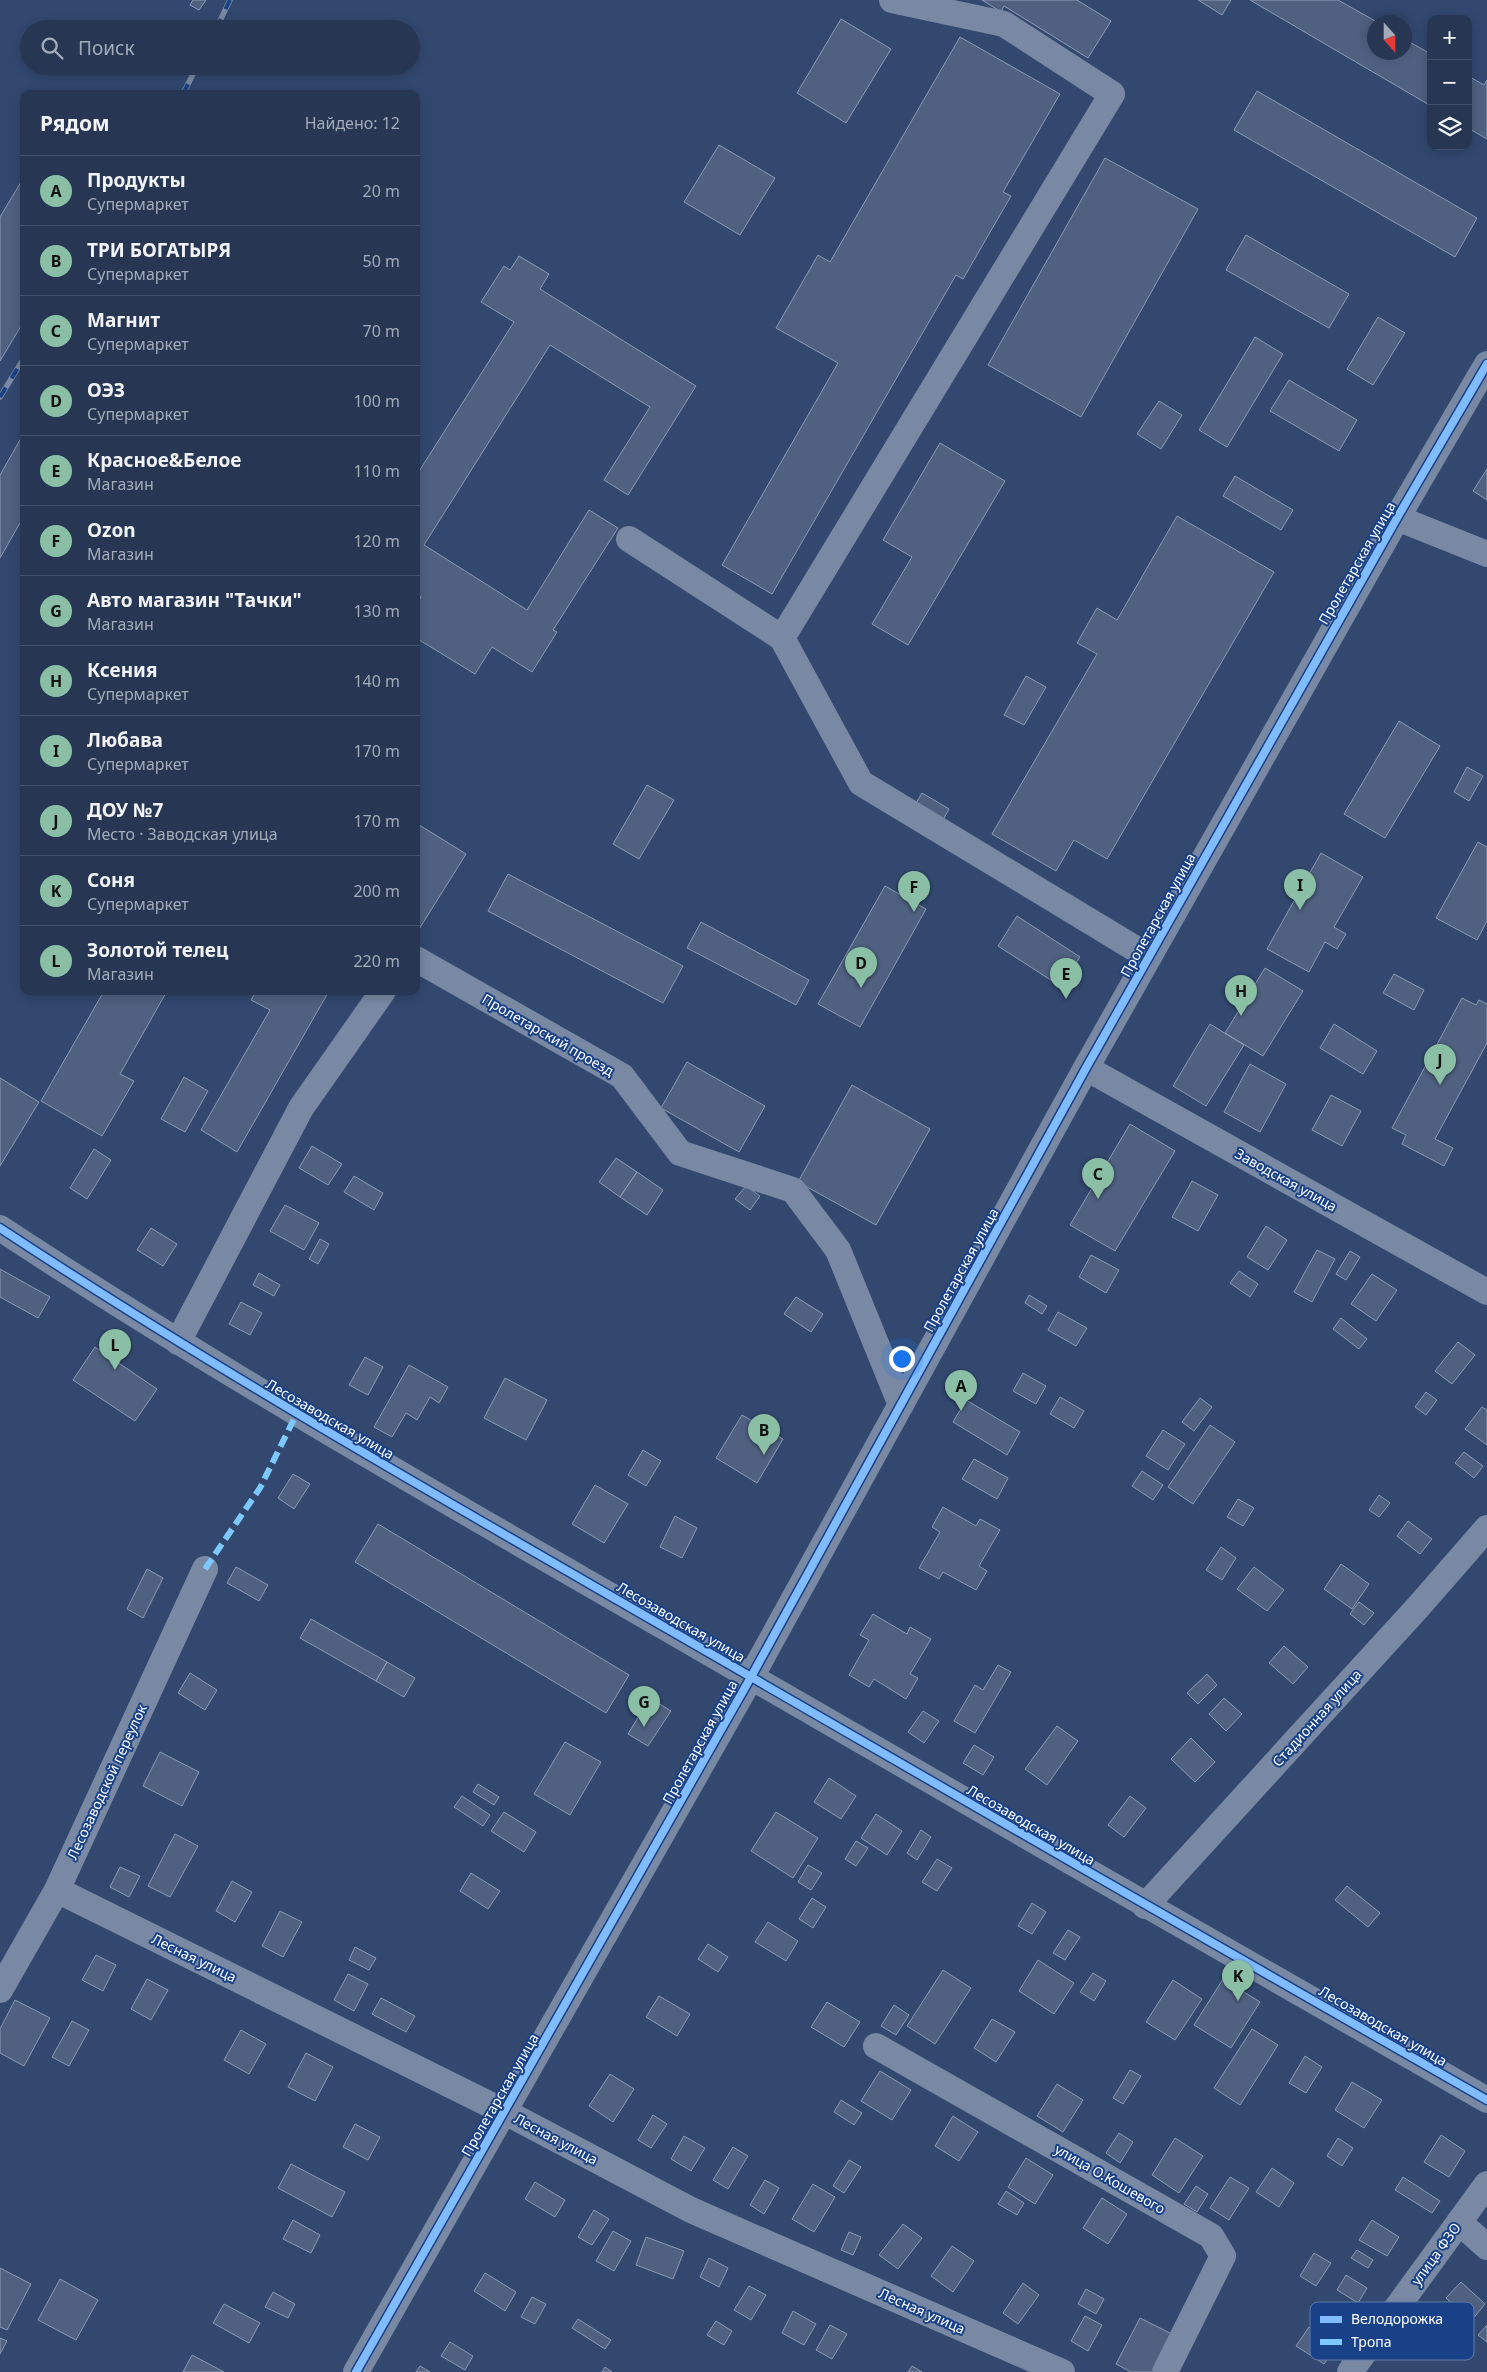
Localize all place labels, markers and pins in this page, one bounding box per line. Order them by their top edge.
pin: I [1284,869,1316,910]
pin: F [898,871,930,912]
pin: D [845,947,877,988]
pin: E [1050,958,1082,999]
pin: H [1225,975,1257,1016]
pin: J [1424,1044,1456,1085]
pin: C [1082,1158,1114,1199]
pin: L [99,1329,131,1370]
pin: A [945,1370,977,1411]
pin: B [748,1414,780,1455]
pin: G [628,1686,660,1727]
pin: K [1222,1960,1254,2001]

